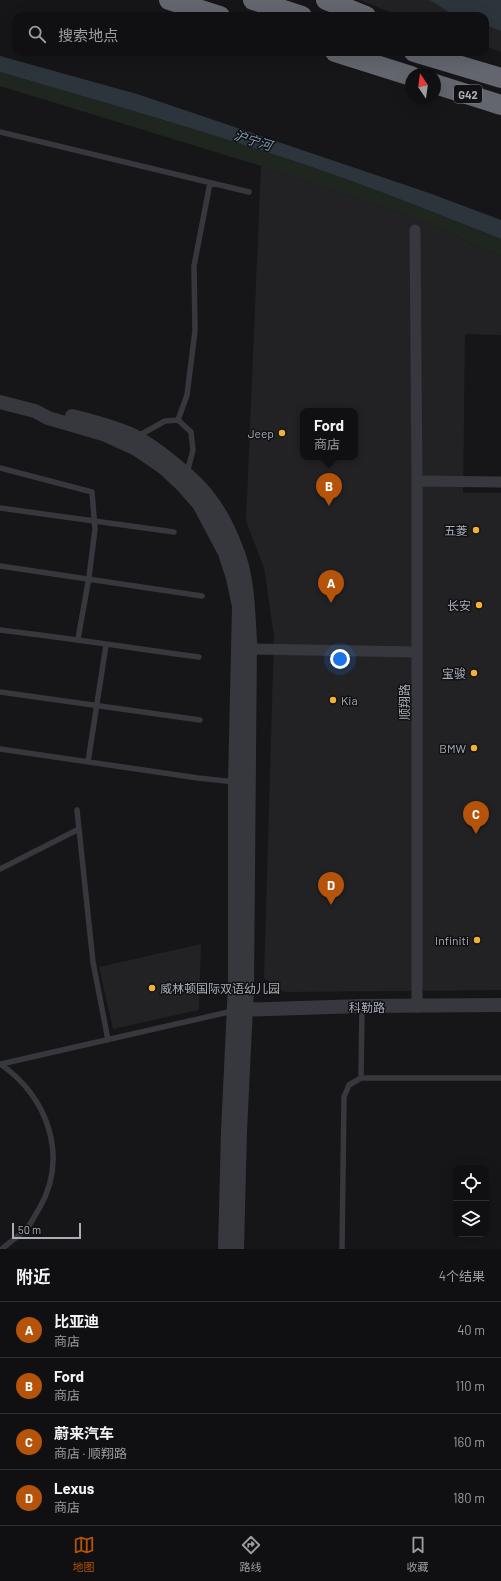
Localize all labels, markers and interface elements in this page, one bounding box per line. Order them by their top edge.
search box [12,12,489,56]
icon: search [26,23,48,45]
text: 搜索地点 [58,26,118,44]
north arrow [405,68,441,104]
road number: G42 [454,85,482,103]
water label: 沪宁河 [232,127,277,154]
popup [300,408,358,460]
text: Ford [314,416,344,434]
place label: Jeep [248,426,274,440]
marker: Jeep [277,428,287,438]
text: 商店 [314,436,340,452]
pin: B [316,473,342,506]
place label: 五菱 [444,523,468,537]
marker: 五菱 [471,525,481,535]
pin: A [318,570,344,603]
place label: 长安 [447,598,471,612]
marker: 长安 [474,600,484,610]
your location [330,649,350,669]
place label: 宝骏 [442,666,466,680]
marker: 宝骏 [469,668,479,678]
street label: 顺翔路 [397,684,411,720]
place label: Kia [341,693,358,707]
marker: Kia [328,695,338,705]
place label: BMW [439,741,466,755]
marker: BMW [469,743,479,753]
pin: C [463,801,489,834]
pin: D [318,872,344,905]
place label: Infiniti [435,933,469,947]
marker: Infiniti [472,935,482,945]
place label: 威林顿国际双语幼儿园 [160,981,280,995]
marker: 威林顿国际双语幼儿园 [147,983,157,993]
street label: 科勒路 [349,1000,385,1014]
map controls [453,1165,489,1237]
button: locate [453,1165,489,1201]
button: layers [453,1201,489,1237]
scale bar [12,1221,81,1240]
text: 50 m [18,1223,41,1236]
text: 附近 [16,1266,50,1286]
text: 4个结果 [439,1268,485,1284]
text: 比亚迪 [54,1312,99,1330]
text: A [25,1322,33,1338]
text: 40 m [457,1322,485,1338]
text: 商店 [54,1333,80,1349]
text: Ford [54,1367,84,1385]
text: B [25,1378,33,1394]
text: 110 m [455,1378,485,1394]
text: 商店 [54,1387,80,1403]
text: 蔚来汽车 [54,1424,114,1442]
text: C [25,1434,33,1450]
text: 160 m [453,1434,485,1450]
text: 商店 · 顺翔路 [54,1445,127,1461]
text: Lexus [54,1479,94,1497]
text: D [25,1490,33,1506]
text: 180 m [453,1490,485,1506]
text: 商店 [54,1499,80,1515]
tab: 地图 [73,1534,95,1574]
tab: 路线 [240,1534,262,1574]
tab: 收藏 [407,1534,429,1574]

